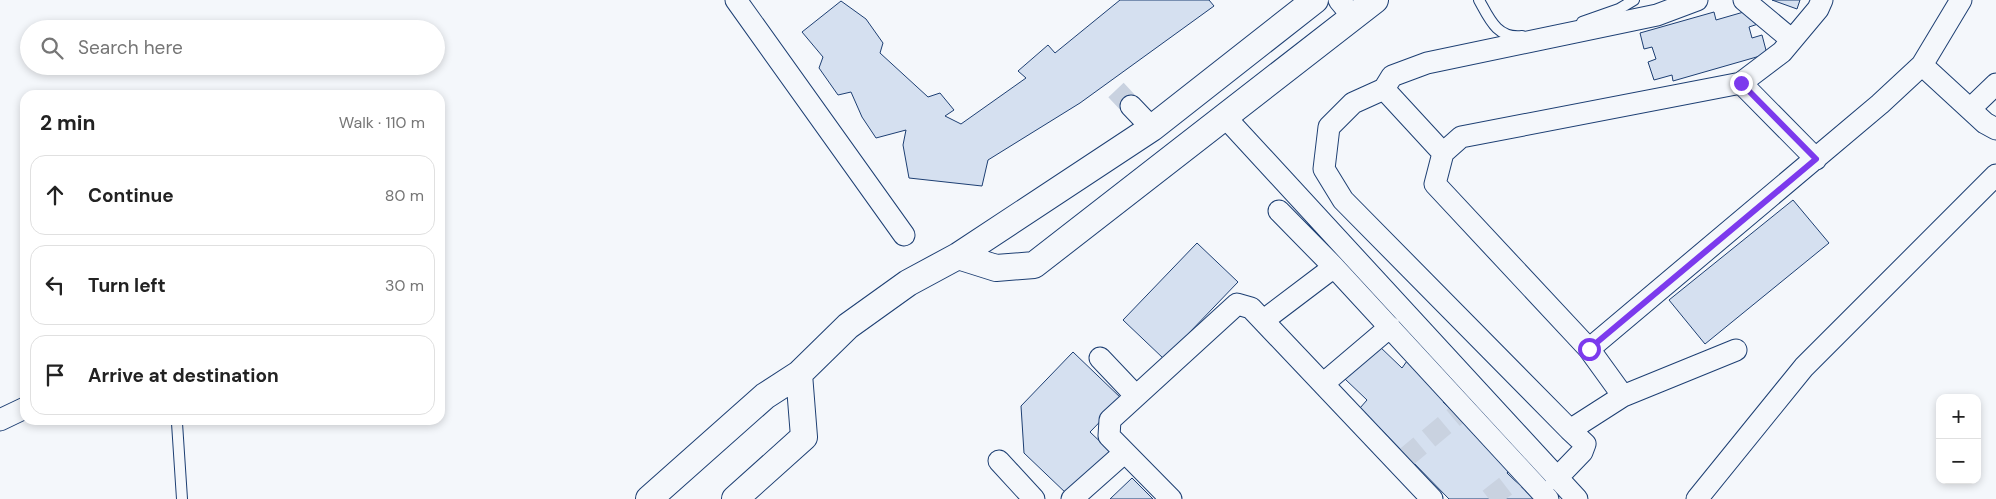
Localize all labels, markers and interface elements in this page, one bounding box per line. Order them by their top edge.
search box [20,20,445,75]
icon: search [38,34,66,62]
text: Search here [78,35,183,60]
route end [1730,72,1753,95]
text: 2 min [40,109,96,137]
text: Walk · 110 m [339,112,425,133]
icon: ahead [41,181,69,209]
text: Continue [88,183,174,208]
text: 80 m [385,185,424,206]
icon: left [41,271,69,299]
text: Turn left [88,273,166,298]
text: 30 m [385,275,424,296]
route start [1578,338,1601,361]
icon: arrive [41,361,69,389]
text: Arrive at destination [88,363,279,388]
map controls [1936,394,1981,484]
button: + [1936,394,1981,439]
button: − [1936,439,1981,484]

